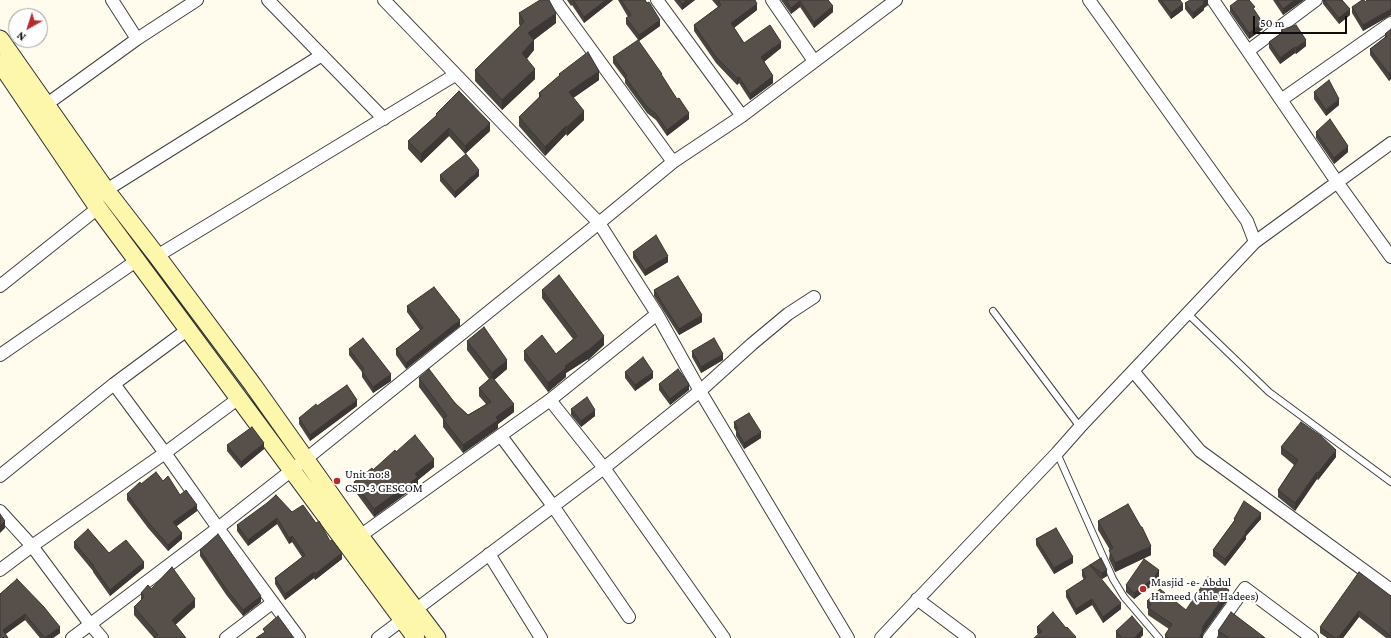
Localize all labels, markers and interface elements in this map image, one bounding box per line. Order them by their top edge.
north arrow [8,8,48,48]
scale bar [1255,8,1349,34]
text: 50 m [1260,16,1284,30]
text: N [14,30,28,44]
place label: Unit no:8 CSD-3 GESCOM [345,467,423,495]
marker: Unit no:8 CSD-3 GESCOM [332,476,342,486]
place label: Masjid -e- Abdul Hameed (ahle Hadees) [1151,575,1259,603]
marker: Masjid -e- Abdul Hameed (ahle Hadees) [1138,584,1148,594]

